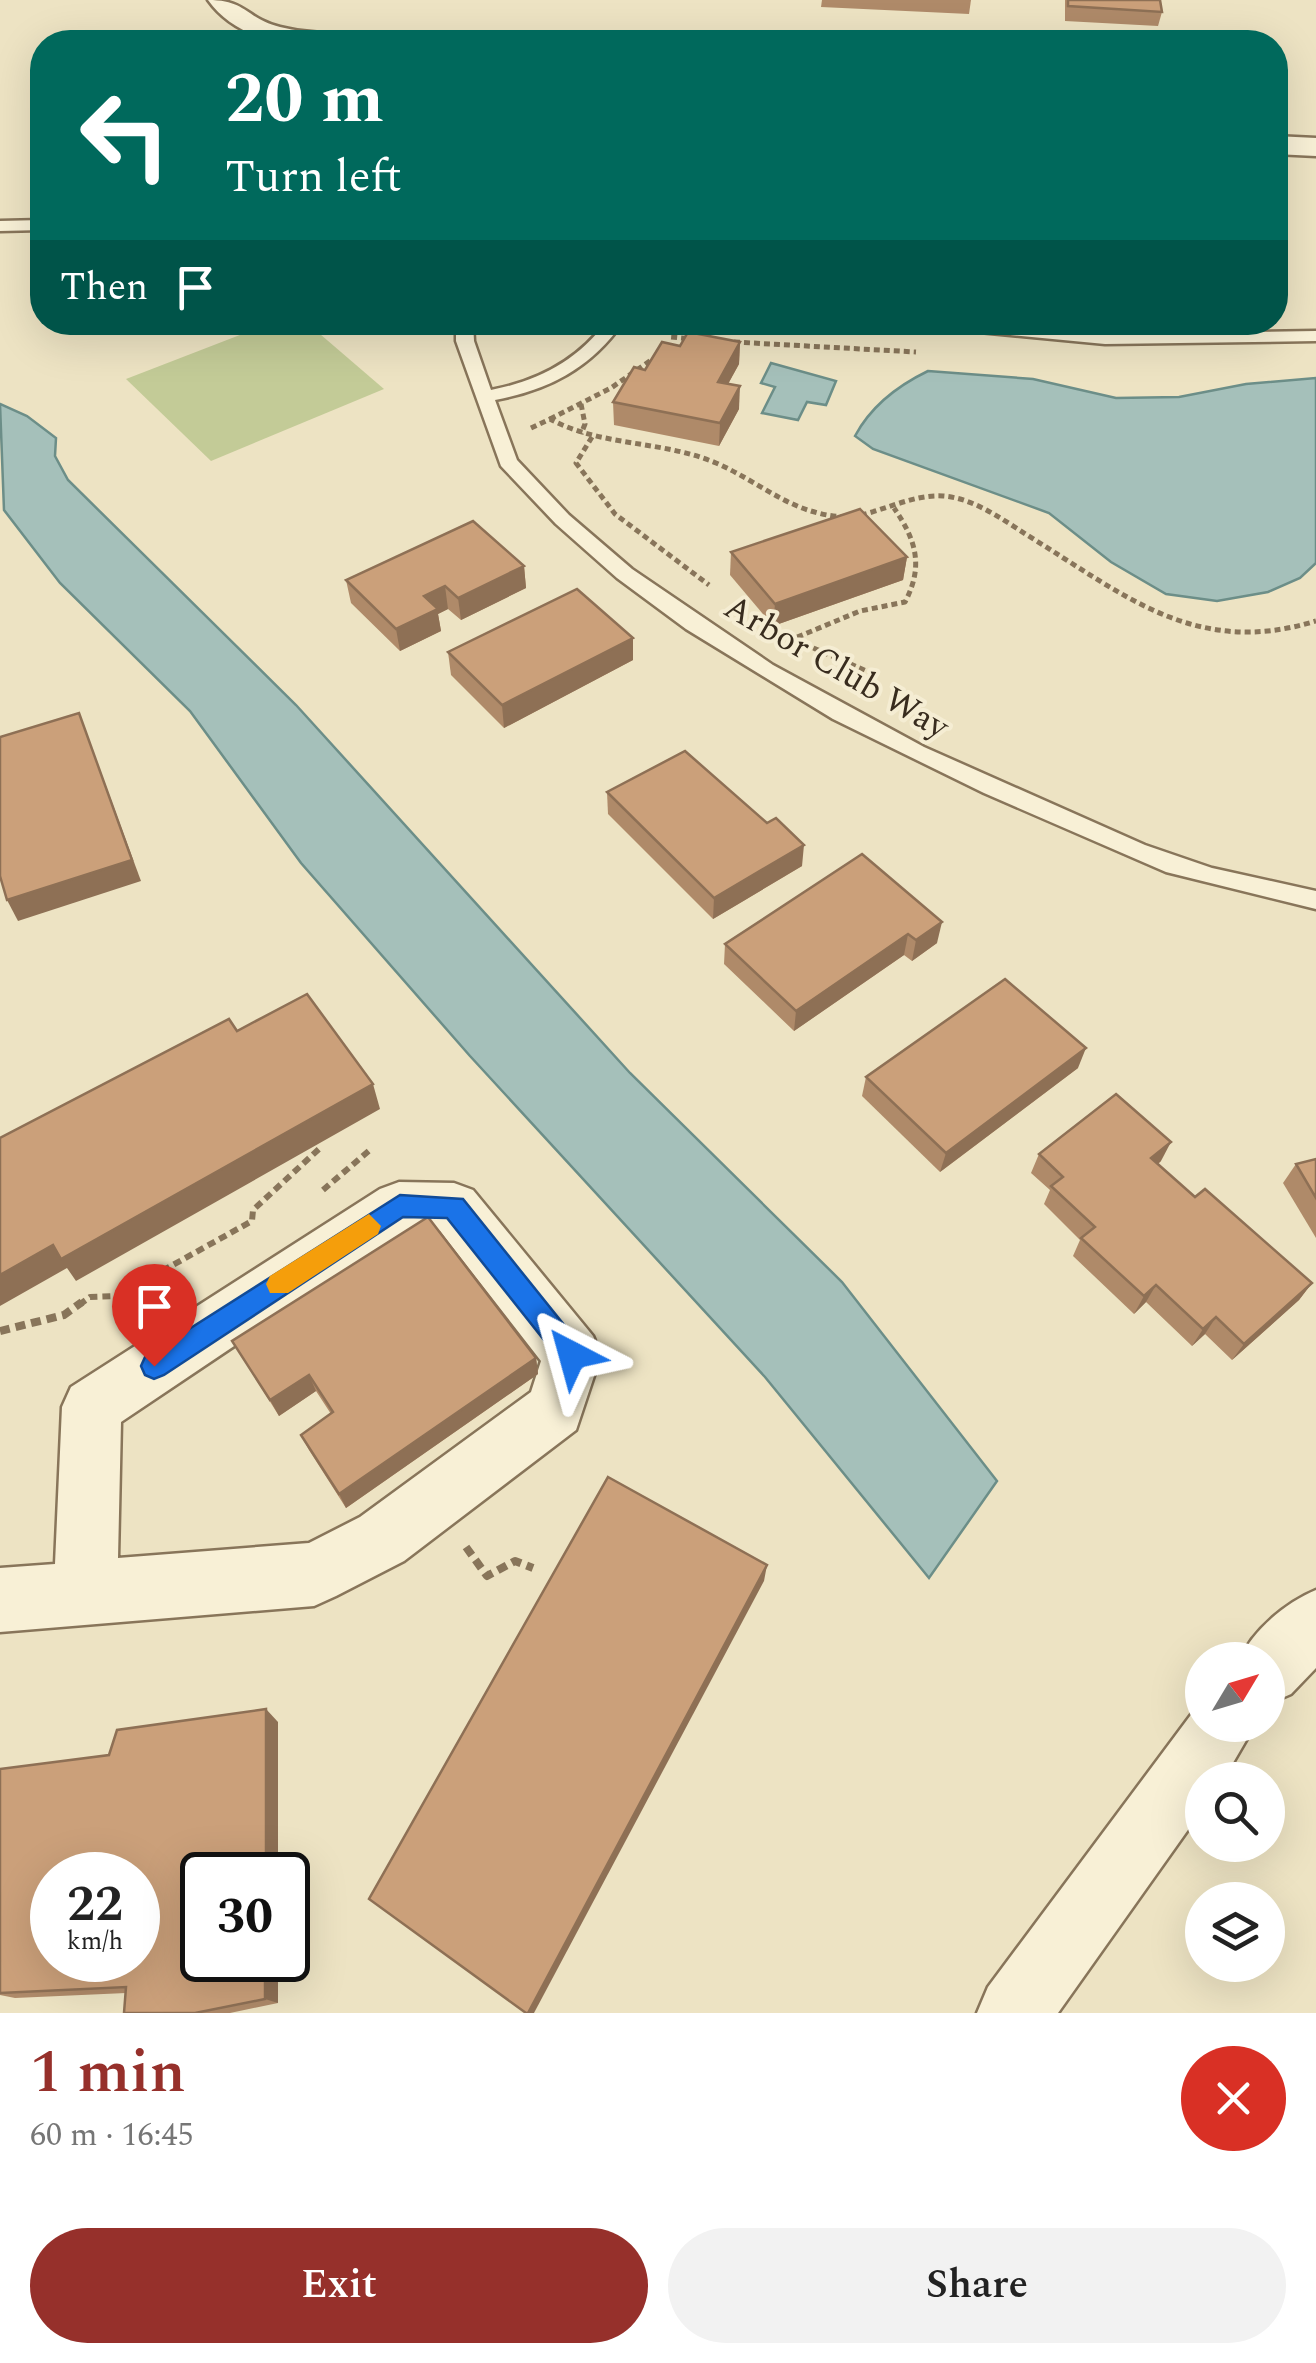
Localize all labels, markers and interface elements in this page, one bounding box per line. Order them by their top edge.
text: 20 m [225,47,384,153]
icon: left [60,70,190,200]
text: Turn left [225,143,402,212]
text: Then [60,259,148,317]
icon: arrive [168,260,223,315]
street label: Arbor Club Way [714,581,960,754]
pin [112,1264,197,1367]
icon: arrive [127,1279,182,1334]
position arrow [520,1303,624,1407]
north arrow [1185,1642,1285,1742]
map controls [1185,1642,1285,1982]
button: search [1185,1762,1285,1862]
speed limit sign: 30 [180,1852,310,1982]
text: 22 [67,1867,123,1943]
button: layers [1185,1882,1285,1982]
text: km/h [67,1923,123,1961]
text: 1 min [30,2027,186,2119]
button: close [1181,2046,1286,2151]
text: 60 m · 16:45 [30,2111,194,2160]
button: Exit [30,2228,648,2343]
button: Share [668,2228,1286,2343]

